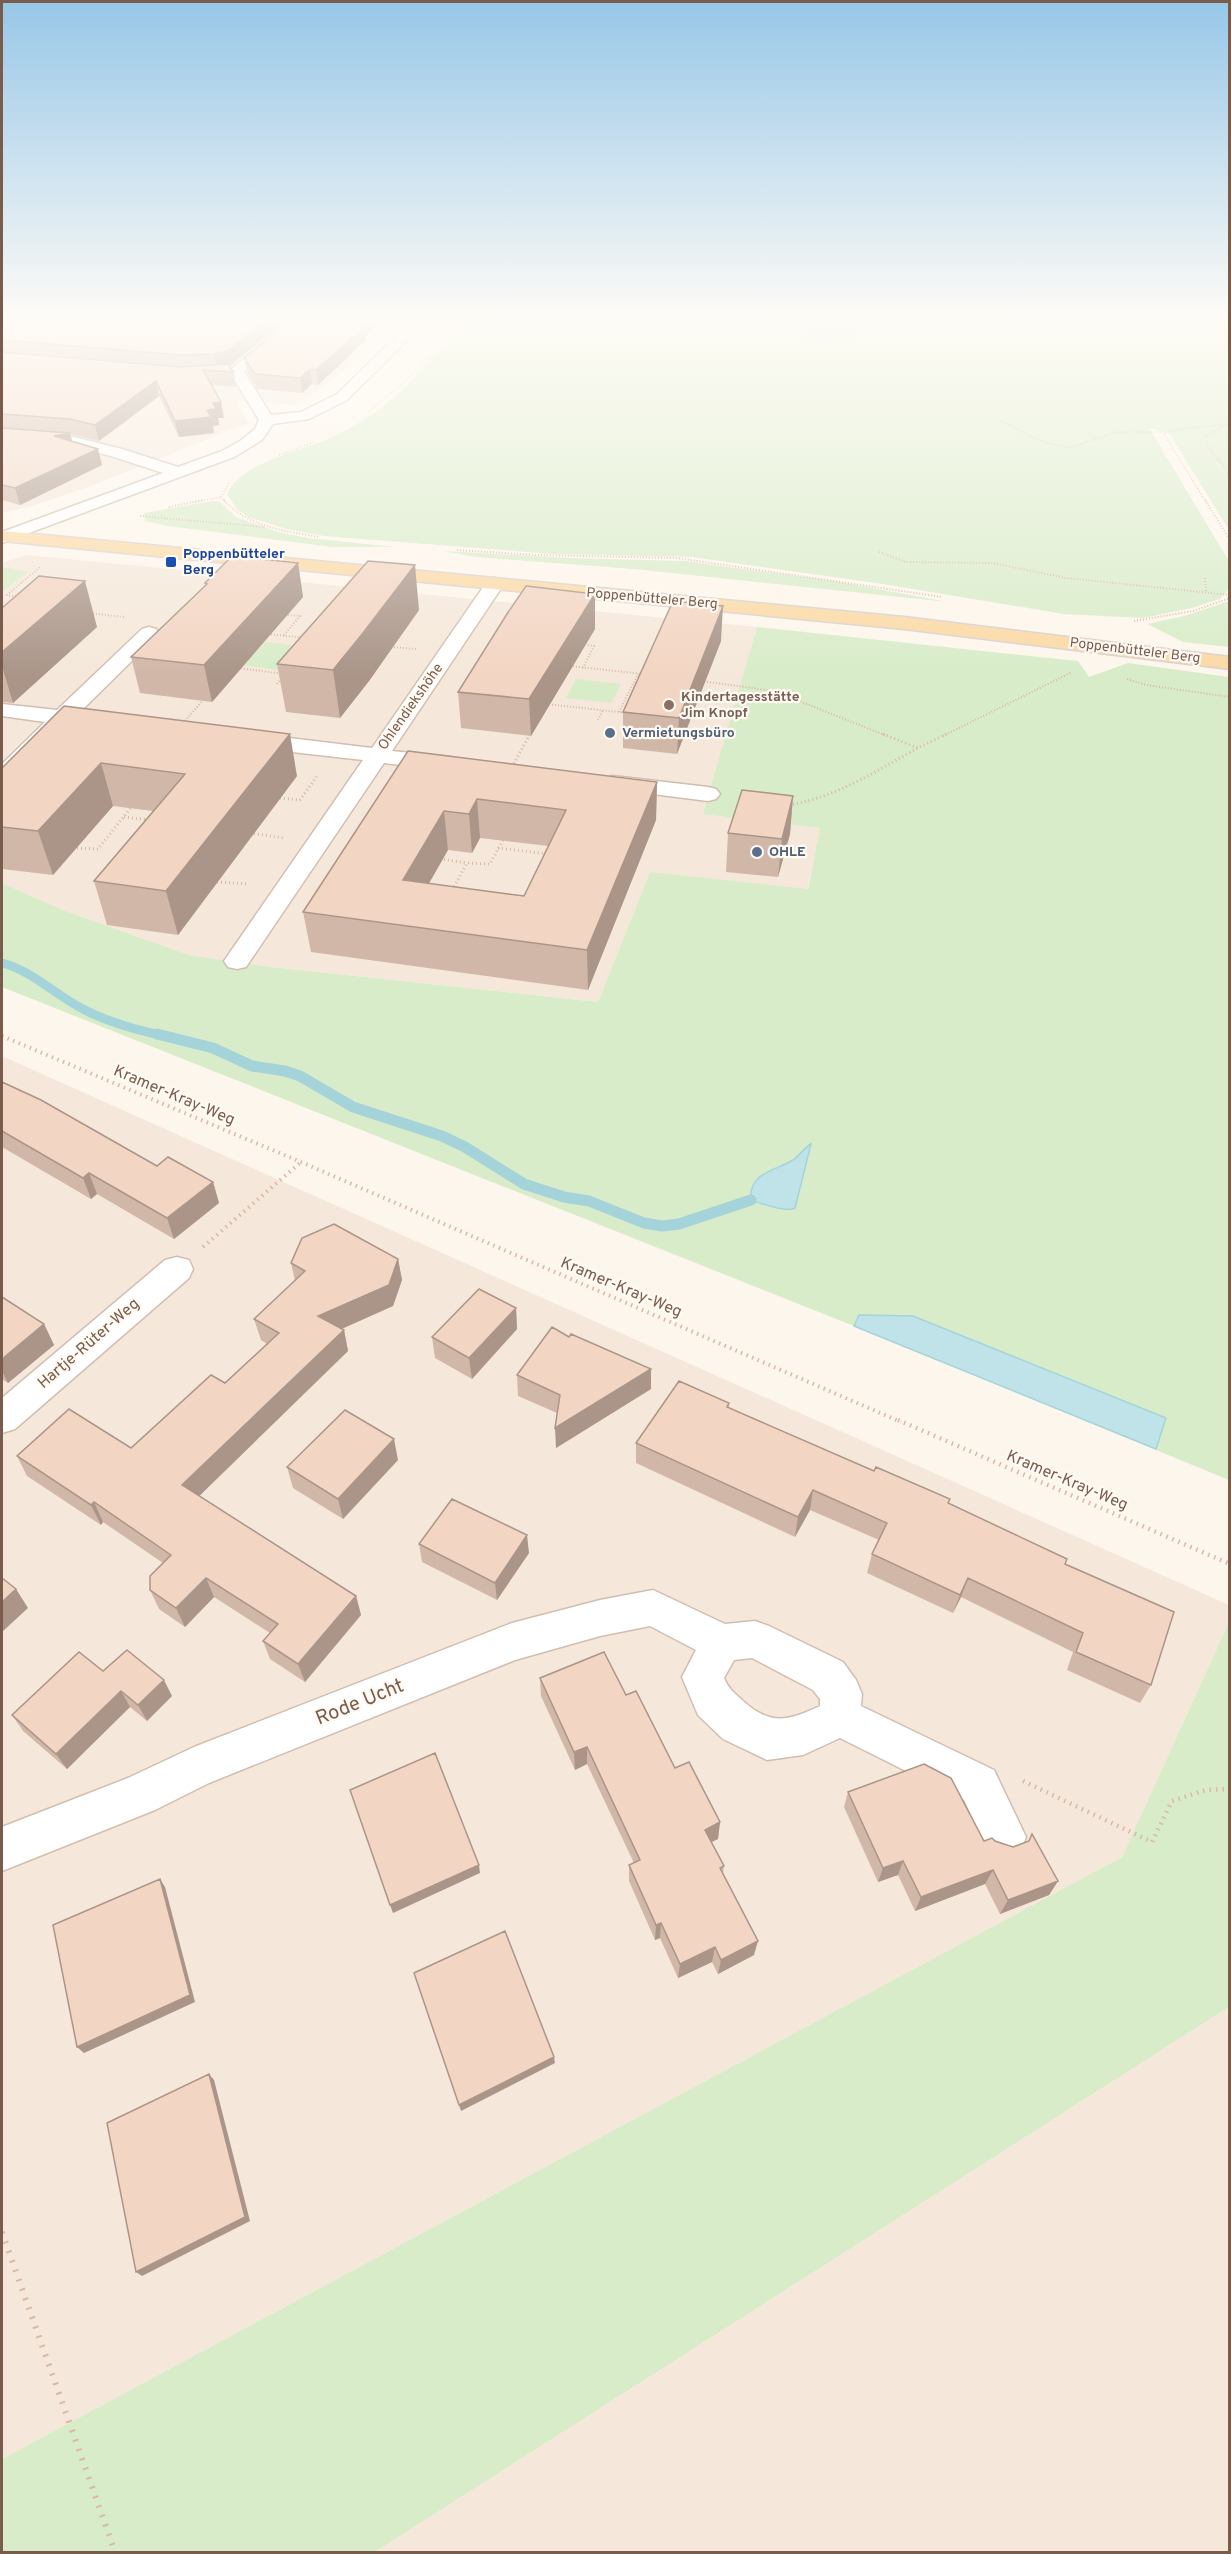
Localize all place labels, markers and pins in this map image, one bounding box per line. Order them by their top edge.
place label: Poppenbütteler Berg [183,546,285,579]
marker: Poppenbütteler Berg [164,555,178,569]
place label: Kindertagesstätte Jim Knopf [681,689,800,722]
marker: Kindertagesstätte Jim Knopf [662,698,676,712]
place label: Vermietungsbüro [622,725,735,742]
marker: Vermietungsbüro [603,726,617,740]
place label: OHLE [769,844,806,861]
marker: OHLE [750,845,764,859]

